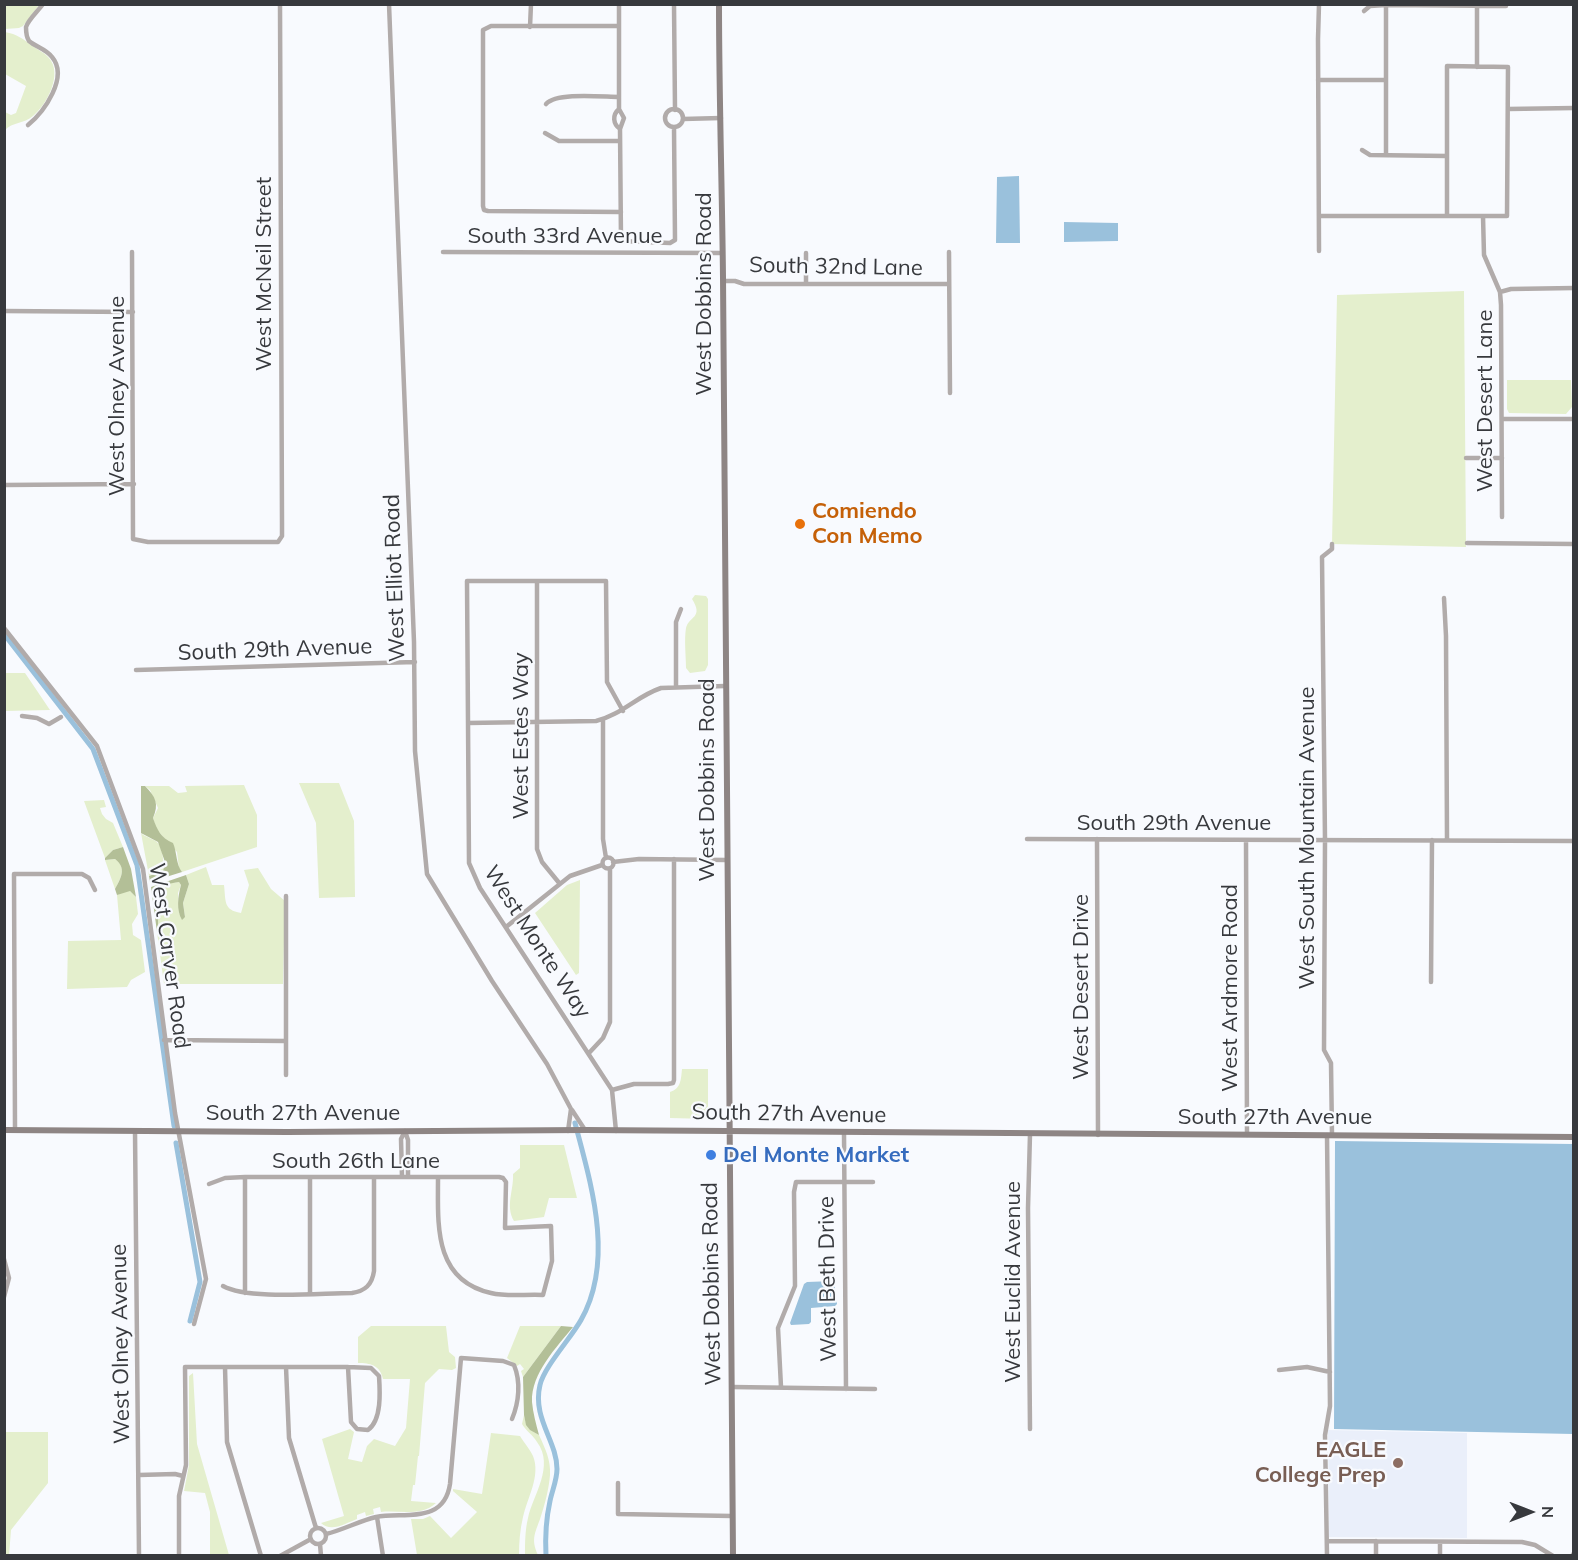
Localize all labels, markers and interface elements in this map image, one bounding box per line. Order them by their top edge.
street label: West McNeil Street [251,177,277,371]
street label: West Dobbins Road [691,192,717,396]
street label: South 33rd Avenue [467,223,663,249]
street label: South 32nd Lane [749,252,923,282]
street label: West Olney Avenue [104,296,130,496]
street label: West Desert Lane [1472,310,1498,492]
street label: West Elliot Road [379,494,411,662]
place label: Comiendo Con Memo [812,498,923,550]
marker: Comiendo Con Memo [793,517,807,531]
street label: South 29th Avenue [177,633,373,667]
street label: West Estes Way [508,652,534,820]
street label: West Dobbins Road [694,678,720,882]
street label: West South Mountain Avenue [1294,686,1320,990]
street label: South 29th Avenue [1077,810,1271,836]
street label: West Monte Way [478,861,596,1023]
street label: West Carver Road [143,862,195,1050]
street label: West Ardmore Road [1217,884,1243,1092]
street label: West Desert Drive [1068,894,1094,1080]
street label: South 27th Avenue [691,1099,887,1129]
street label: South 27th Avenue [206,1100,400,1126]
street label: South 27th Avenue [1178,1104,1372,1130]
place label: Del Monte Market [723,1142,909,1168]
street label: South 26th Lane [272,1148,440,1174]
marker: Del Monte Market [704,1148,718,1162]
street label: West Euclid Avenue [1000,1181,1026,1383]
street label: West Dobbins Road [697,1182,727,1386]
street label: West Beth Drive [813,1196,843,1362]
street label: West Olney Avenue [106,1244,136,1444]
place label: EAGLE College Prep [1255,1437,1386,1488]
marker: EAGLE College Prep [1391,1456,1405,1470]
north arrow [1500,1482,1560,1542]
text: N [1538,1506,1558,1518]

